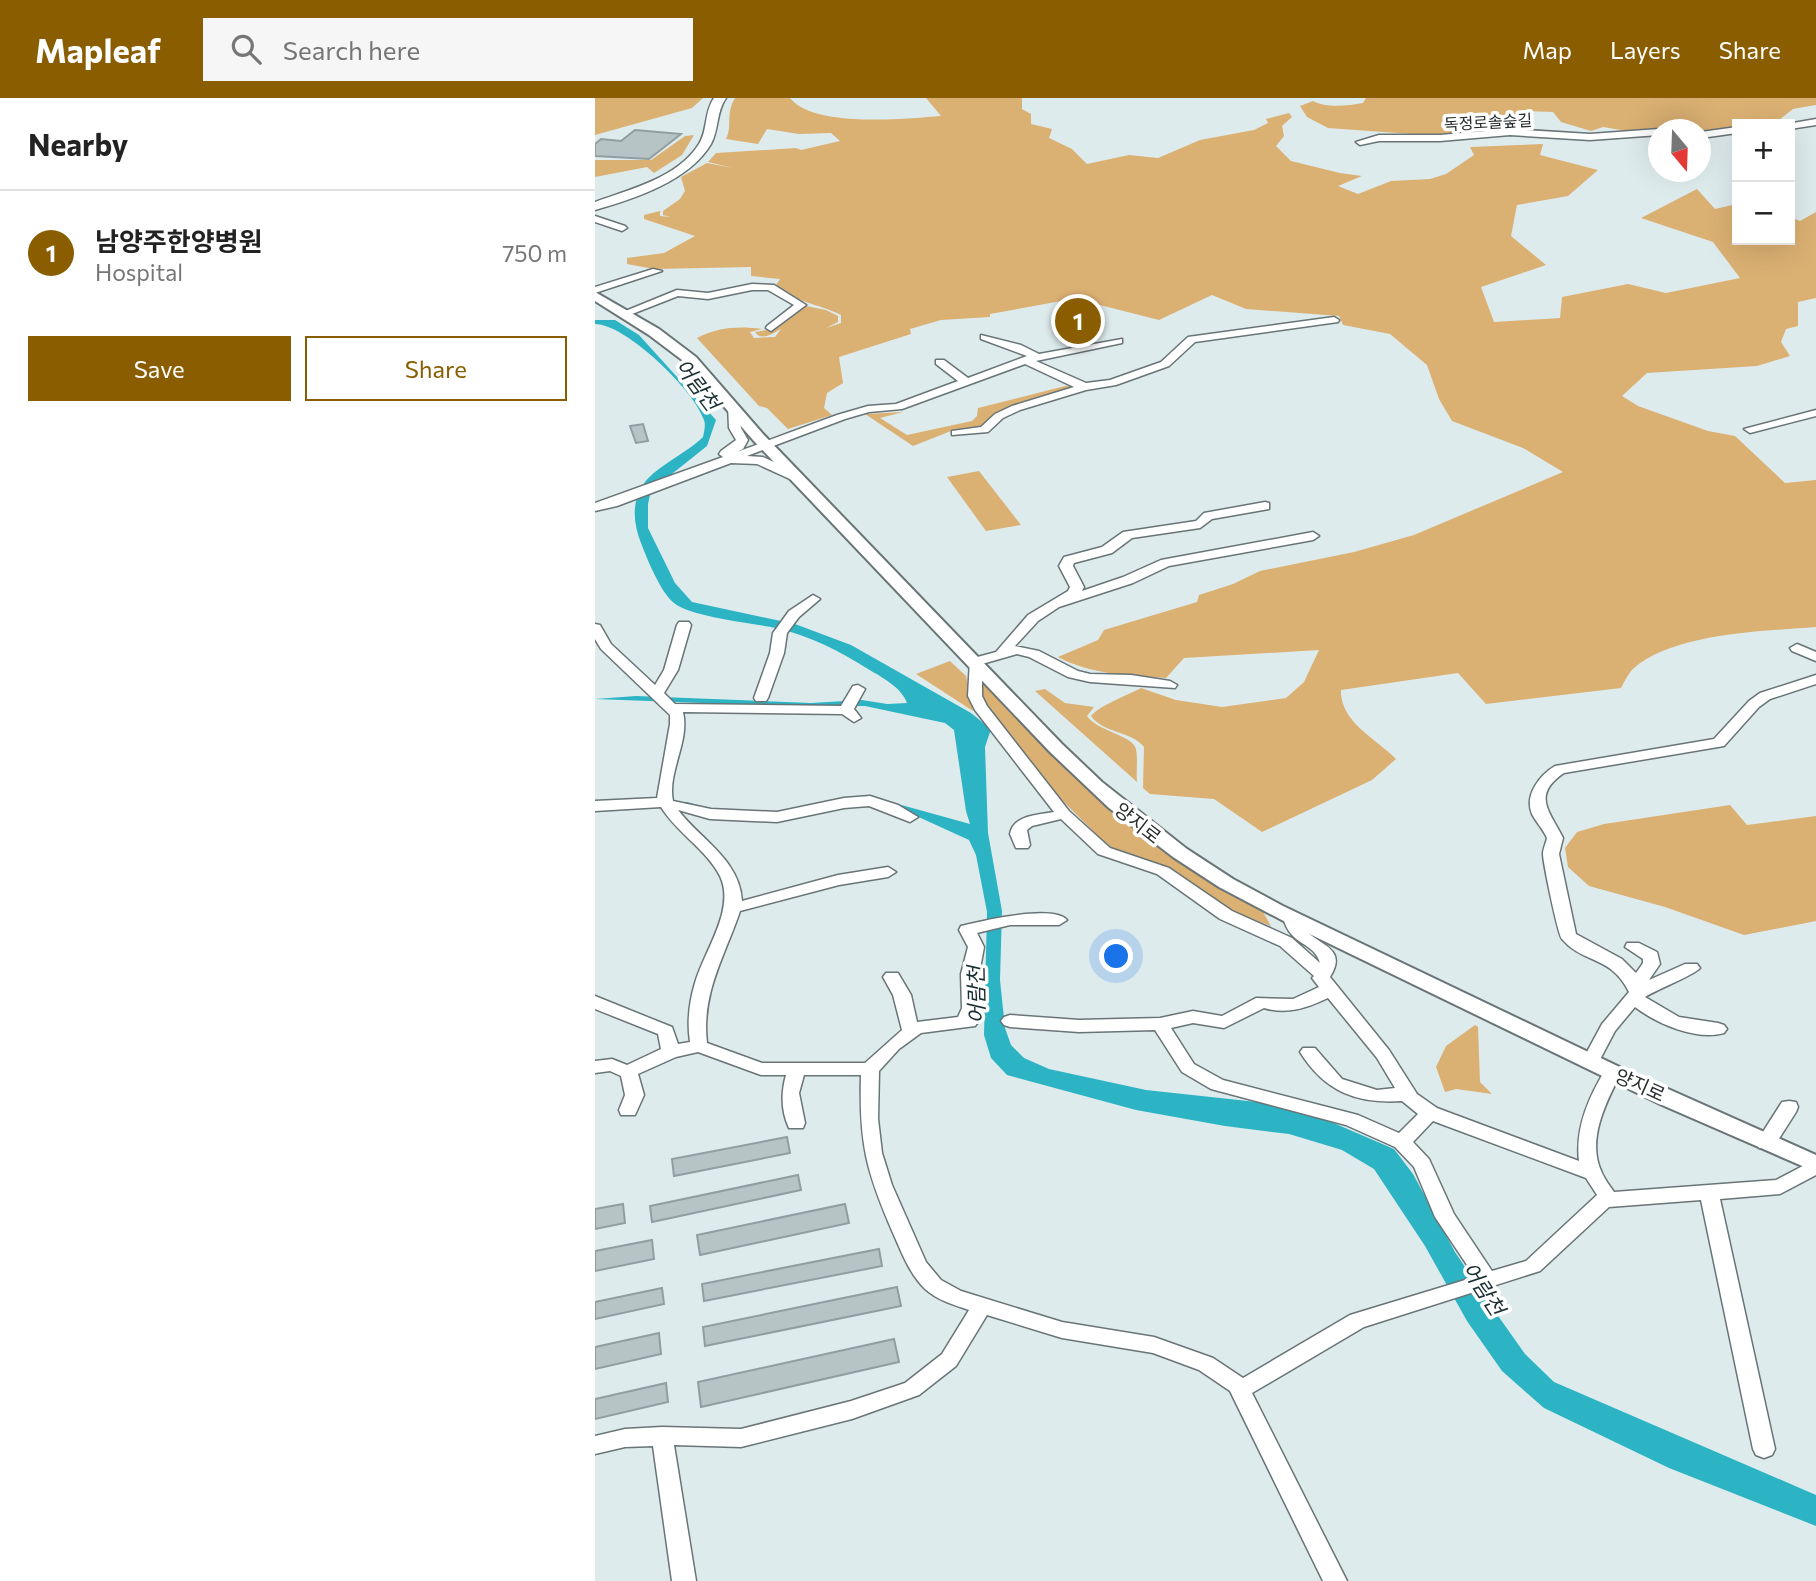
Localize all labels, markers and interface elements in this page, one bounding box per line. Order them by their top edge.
search box [203,18,693,81]
text: Mapleaf [35,29,161,70]
icon: search [227,30,265,68]
text: Search here [283,34,420,65]
text: Map [1523,35,1572,64]
text: Layers [1610,35,1681,64]
text: Share [1719,35,1781,64]
street label: 독정로솔숲길 [1443,110,1533,133]
north arrow [1648,119,1711,182]
map controls [1732,119,1795,245]
button: + [1732,119,1795,182]
text: Nearby [28,125,128,162]
button: − [1732,182,1795,245]
text: 남양주한양병원 [95,225,262,256]
text: 1 [46,239,56,267]
text: 750 m [502,239,567,267]
text: Hospital [95,258,183,286]
pin: 1 [1055,295,1101,347]
button: Save [28,336,291,401]
button: Share [305,336,567,401]
water label: 어람천 [671,353,727,417]
street label: 양지로 [1111,797,1166,848]
your location [1099,939,1133,973]
water label: 어람천 [962,963,989,1024]
street label: 양지로 [1612,1063,1669,1106]
water label: 어람천 [1458,1257,1512,1322]

